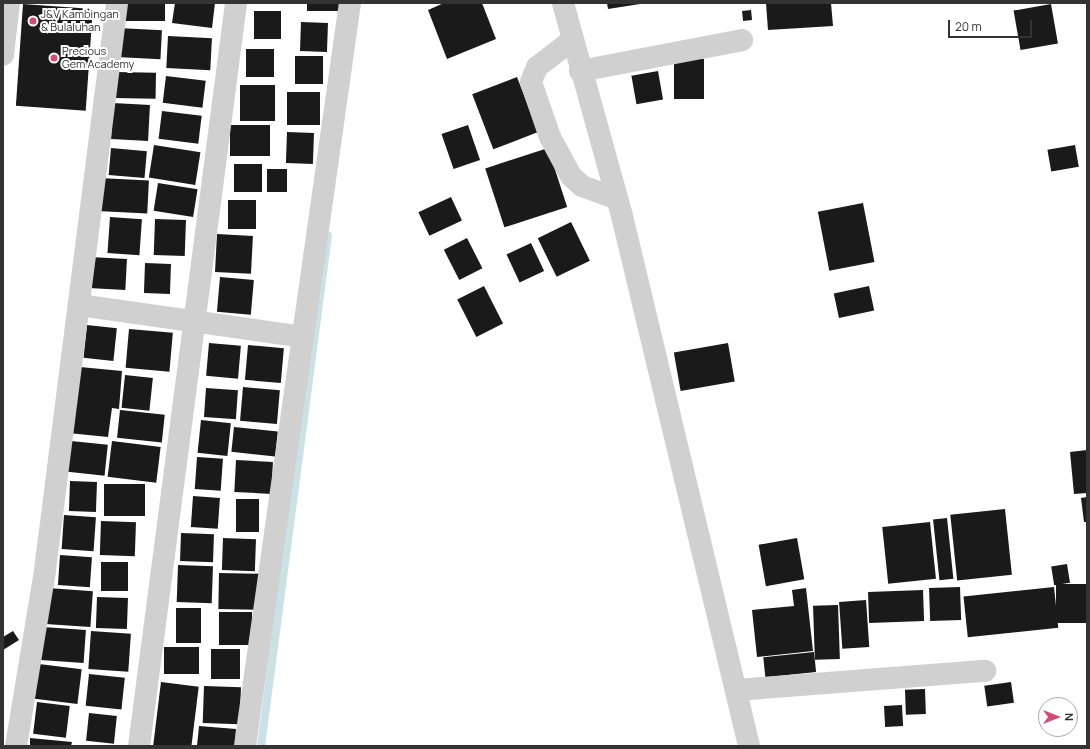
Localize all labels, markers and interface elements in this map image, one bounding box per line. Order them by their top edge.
place label: J&V Kambingan & Bulaluhan [41,8,119,34]
scale bar [950,12,1034,38]
marker: J&V Kambingan & Bulaluhan [28,16,38,26]
text: 20 m [955,18,982,35]
place label: Precious Gem Academy [62,45,134,71]
marker: Precious Gem Academy [49,53,59,63]
north arrow [1038,697,1078,737]
text: N [1062,713,1077,721]

